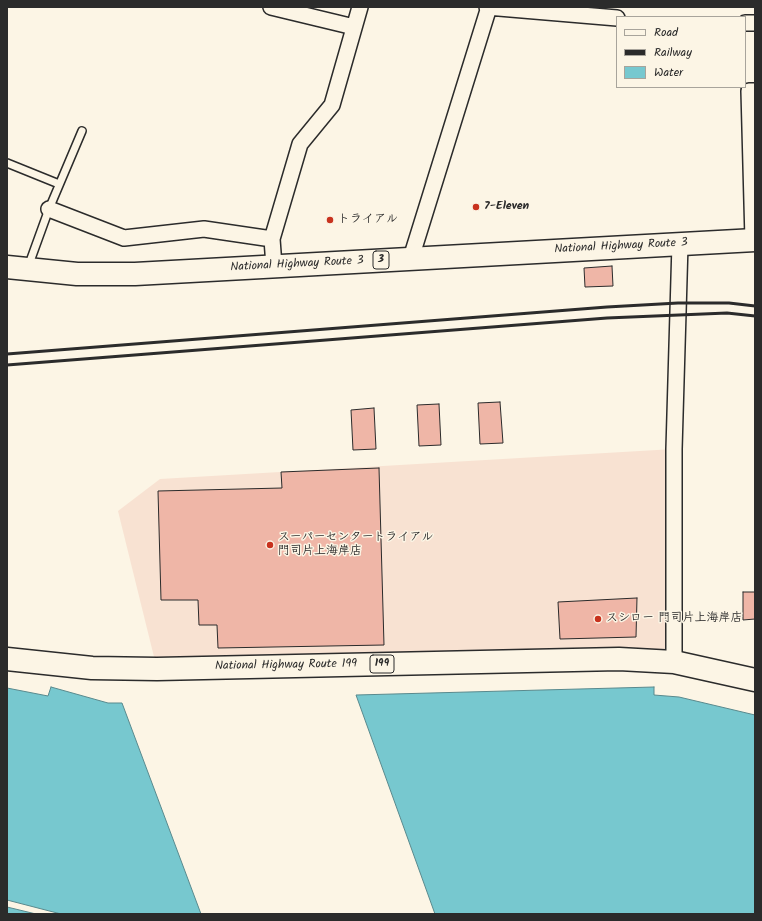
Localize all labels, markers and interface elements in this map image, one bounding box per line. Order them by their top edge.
legend [616,16,746,88]
text: Road [654,23,678,42]
text: Railway [654,43,692,62]
text: Water [654,63,683,82]
place label: 7-Eleven [484,200,529,214]
marker: 7-Eleven [471,202,481,212]
place label: トライアル [338,213,398,227]
marker: トライアル [325,215,335,225]
street label: National Highway Route 3 [554,236,688,258]
road number: 3 [373,251,389,269]
street label: National Highway Route 3 [230,254,364,276]
place label: スーパーセンタートライアル 門司片上海岸店 [278,531,434,559]
marker: スーパーセンタートライアル 門司片上海岸店 [265,540,275,550]
place label: スシロー 門司片上海岸店 [606,612,743,626]
marker: スシロー 門司片上海岸店 [593,614,603,624]
road number: 199 [370,655,394,673]
street label: National Highway Route 199 [215,658,357,674]

